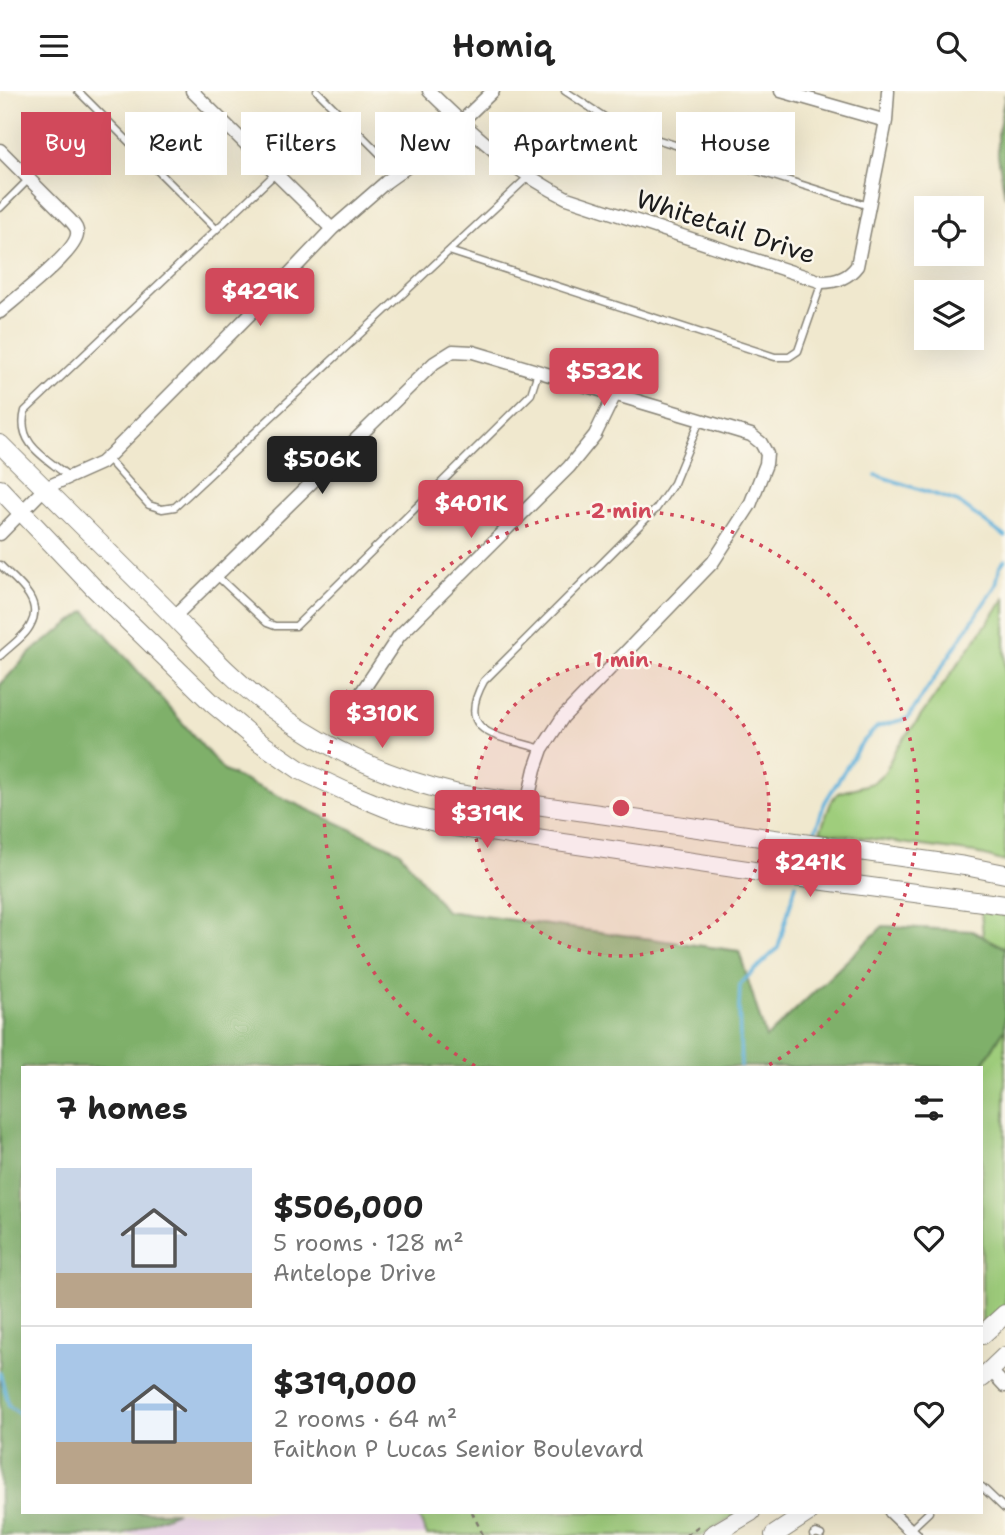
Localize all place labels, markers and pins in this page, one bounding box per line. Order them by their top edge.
pin: $429K [211,268,309,328]
pin: $532K [555,349,653,408]
pin: $506K [273,437,371,496]
pin: $401K [422,481,520,540]
pin: $310K [333,691,431,750]
pin: $319K [438,791,536,850]
centre of rings [609,796,633,820]
pin: $241K [761,839,859,899]

